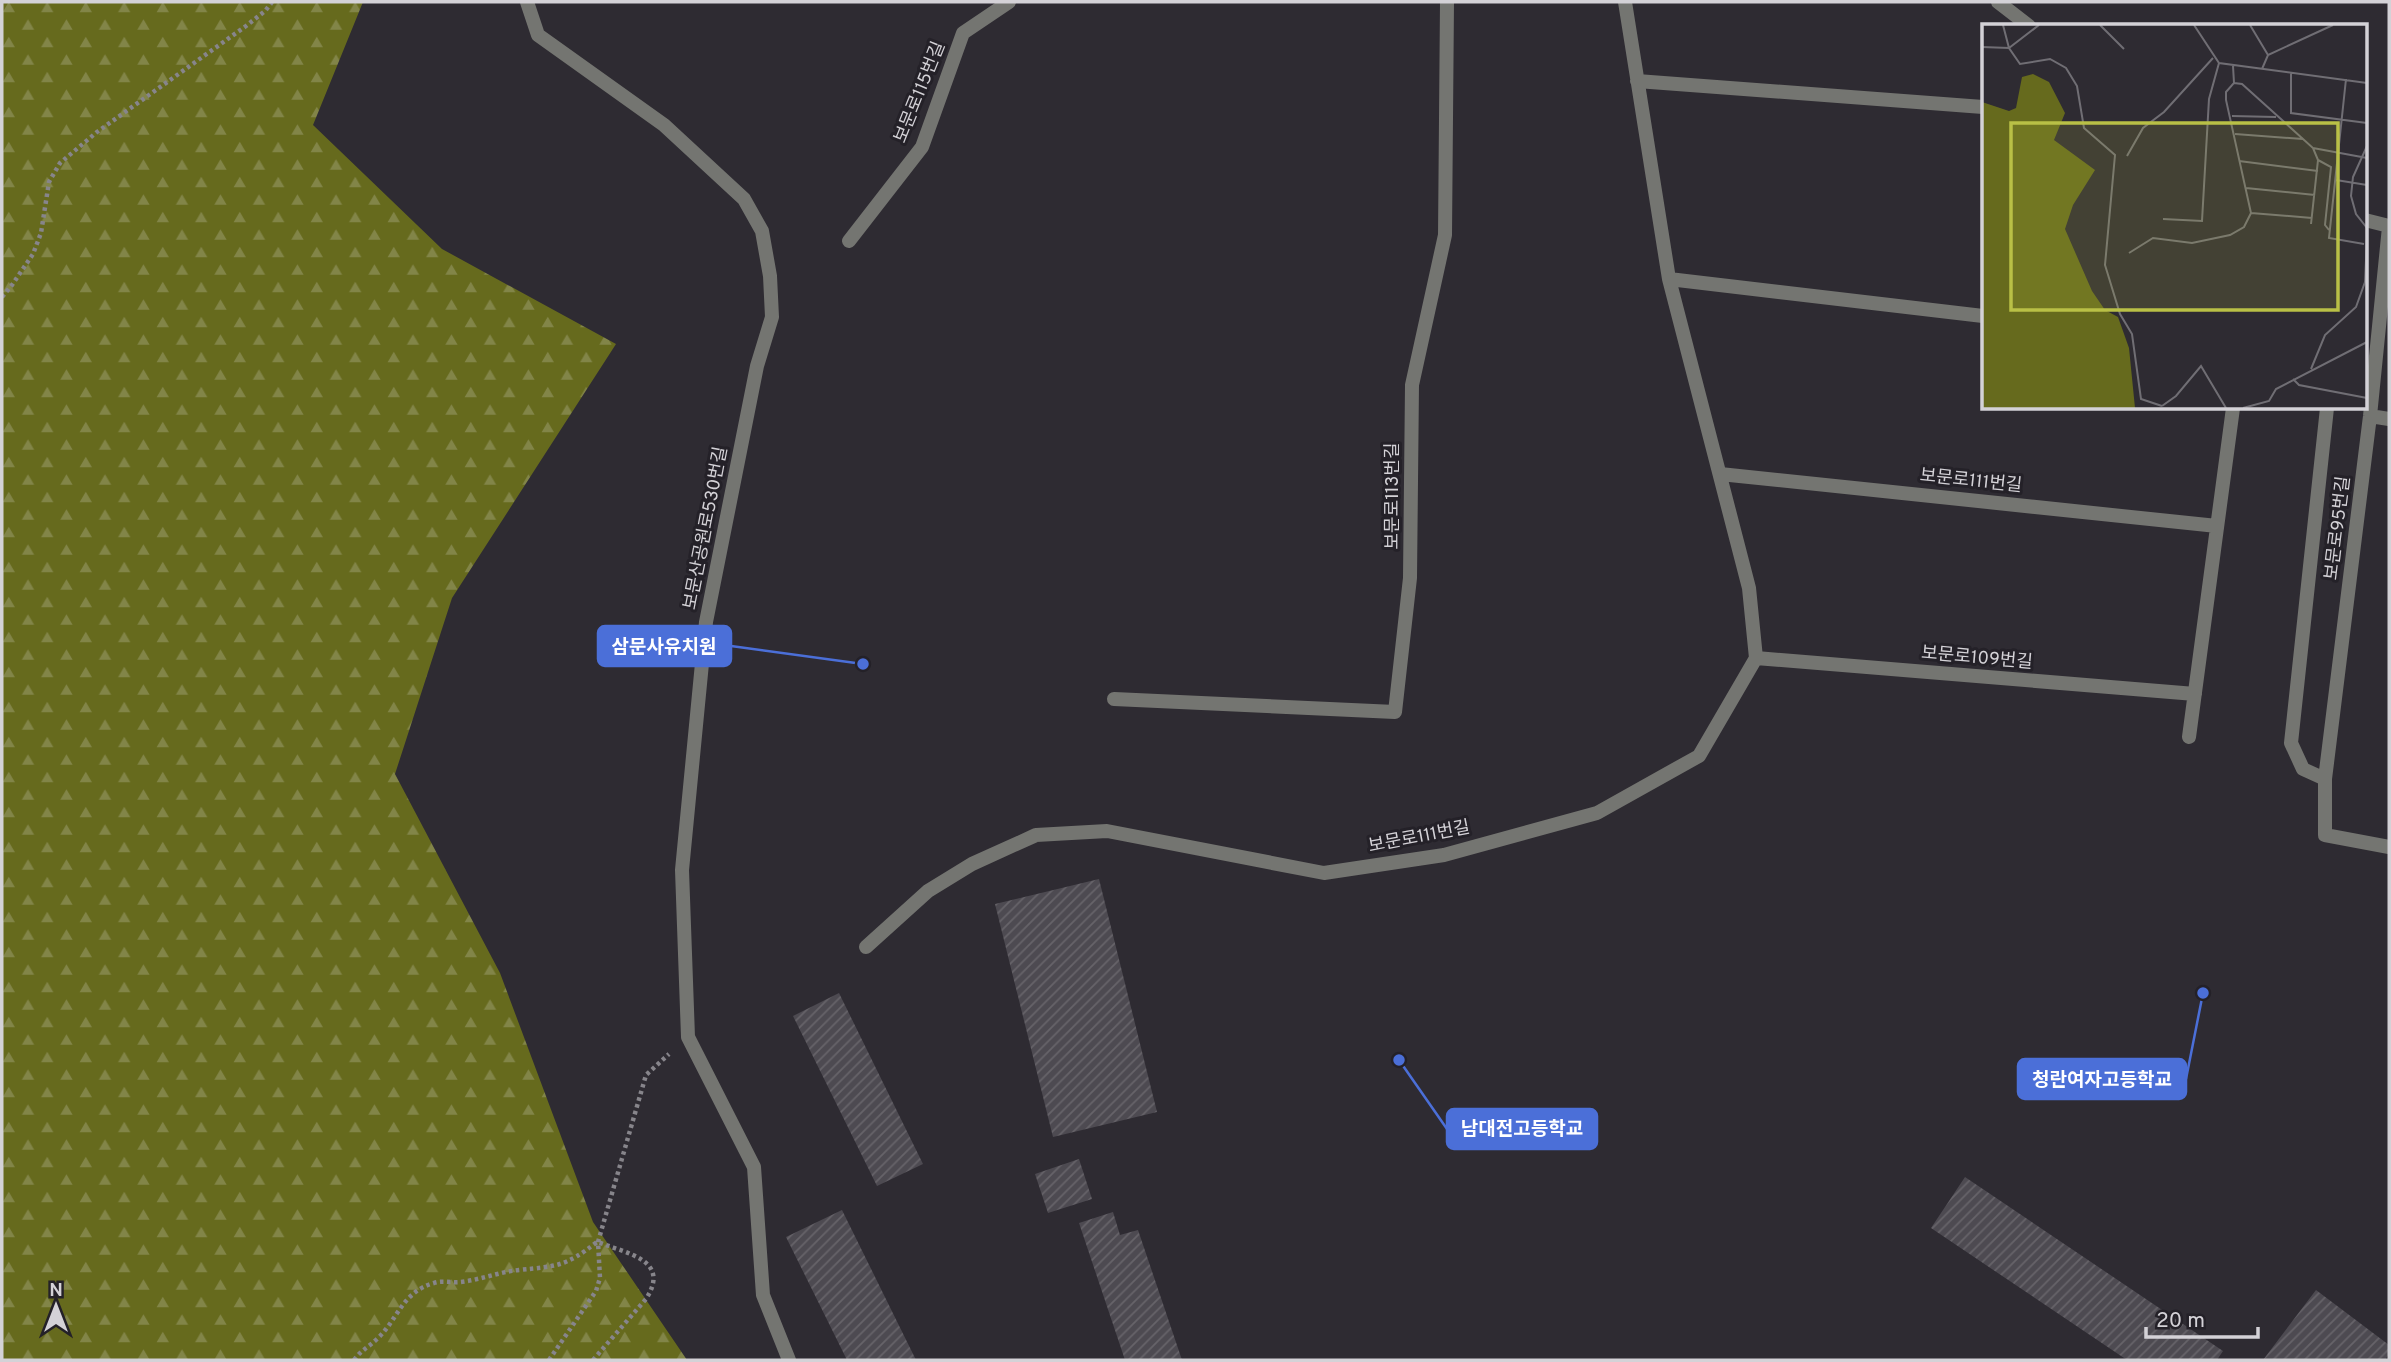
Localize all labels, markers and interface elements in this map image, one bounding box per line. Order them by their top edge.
inset map [1982,24,2366,410]
street label: 보문로115번길 [890,38,951,147]
street label: 보문로113번길 [1382,442,1405,550]
street label: 보문산공원로530번길 [679,445,734,612]
street label: 보문로111번길 [1918,465,2023,498]
street label: 보문로95번길 [2321,475,2356,582]
callout: 삼문사유치원 [598,626,731,666]
text: 삼문사유치원 [612,636,716,660]
street label: 보문로109번길 [1920,642,2034,675]
street label: 보문로111번길 [1367,816,1472,859]
callout: 청란여자고등학교 [2018,1059,2186,1099]
text: 청란여자고등학교 [2032,1069,2172,1093]
callout: 남대전고등학교 [1447,1109,1597,1149]
text: 남대전고등학교 [1461,1118,1583,1142]
north arrow [21,1271,91,1341]
text: N [49,1279,63,1303]
scale bar [2146,1296,2258,1340]
text: 20 m [2156,1308,2205,1335]

